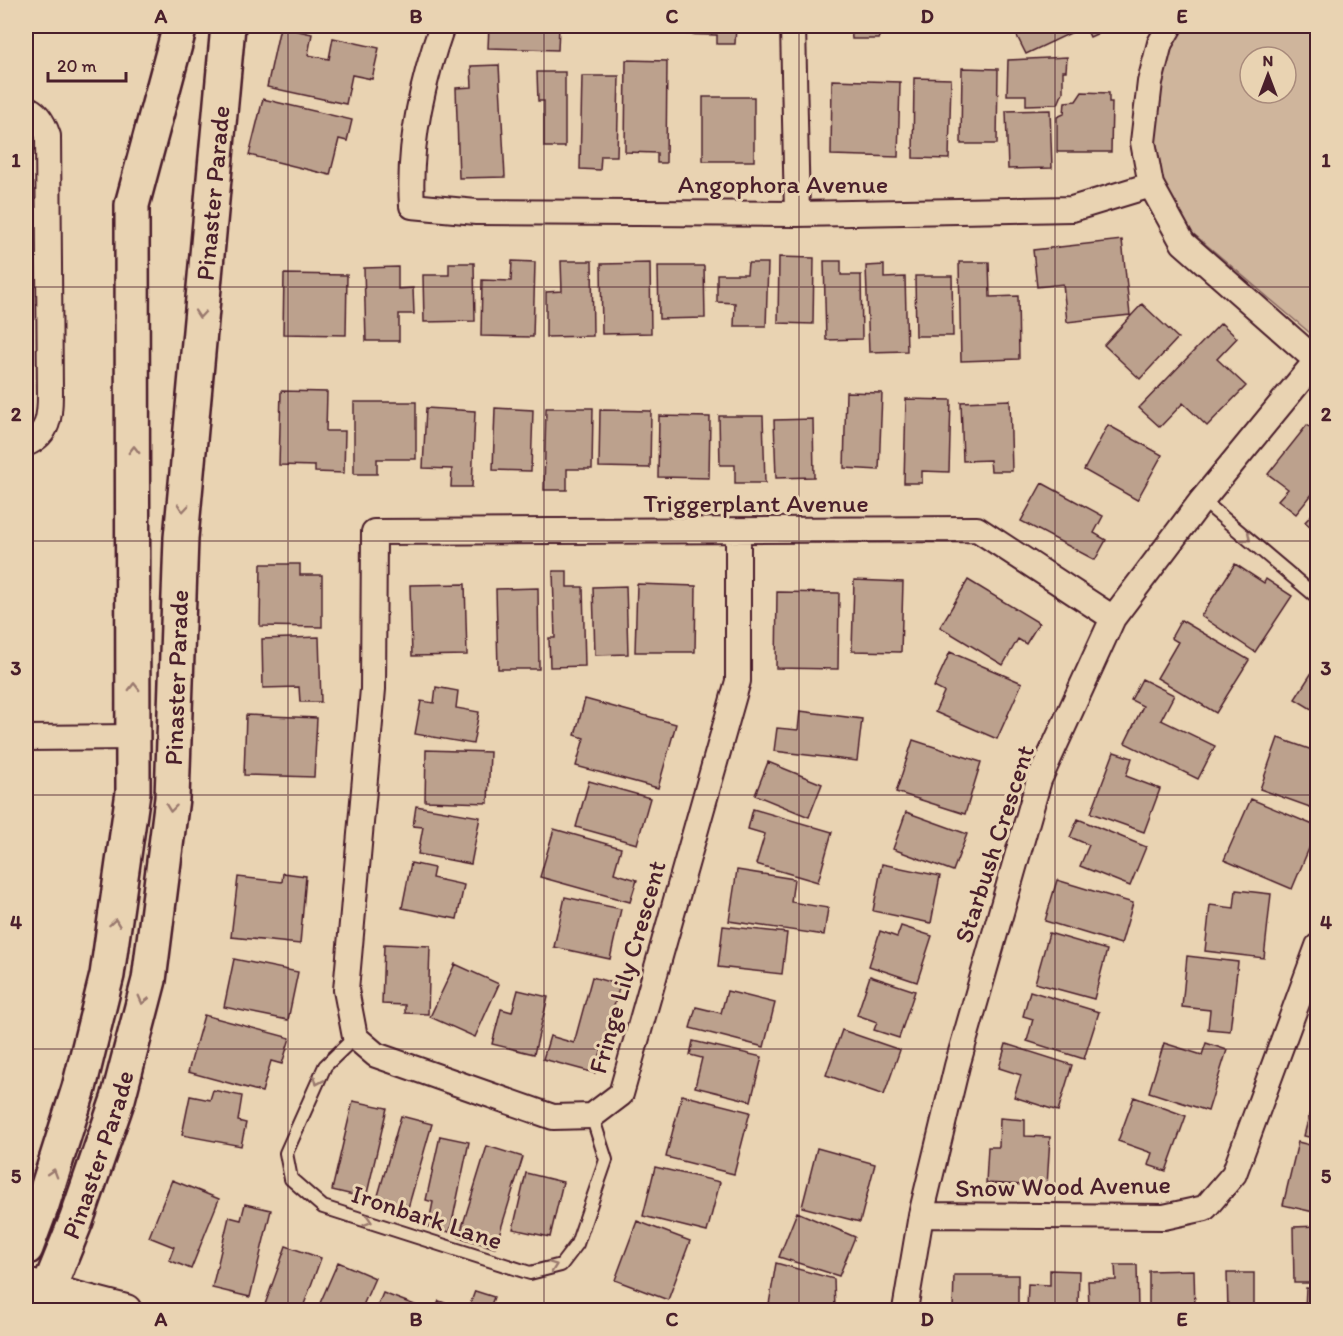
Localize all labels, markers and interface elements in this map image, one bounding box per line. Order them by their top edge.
text: A [154,4,168,28]
text: B [410,4,423,28]
text: C [666,4,679,28]
text: D [920,4,934,28]
text: E [1176,4,1188,28]
scale bar [48,45,126,83]
north arrow [1238,45,1298,105]
text: N [1263,51,1273,70]
text: 20 m [57,55,97,77]
street label: Pinaster Parade [189,104,237,282]
text: 1 [11,148,21,172]
text: 1 [1321,148,1331,172]
street label: Angophora Avenue [678,168,888,200]
one-way arrow [194,309,207,318]
text: 2 [11,402,22,426]
text: 2 [1321,402,1332,426]
one-way arrow [128,446,140,455]
street label: Triggerplant Avenue [643,487,869,519]
one-way arrow [177,503,190,512]
one-way arrow [1240,530,1251,541]
street label: Pinaster Parade [157,589,195,766]
text: 3 [11,656,22,680]
text: 3 [1321,656,1332,680]
one-way arrow [128,683,140,692]
street label: Starbush Crescent [947,741,1041,947]
one-way arrow [165,803,178,812]
street label: Fringe Lily Crescent [581,856,673,1077]
text: 4 [10,910,22,934]
text: 4 [1320,910,1332,934]
one-way arrow [108,918,120,927]
one-way arrow [138,995,151,1005]
street label: Pinaster Parade [54,1067,141,1244]
one-way arrow [314,1075,326,1086]
text: 5 [11,1164,22,1188]
text: 5 [1321,1164,1332,1188]
one-way arrow [45,1168,58,1179]
street label: Snow Wood Avenue [955,1168,1171,1204]
street label: Ironbark Lane [348,1178,506,1256]
one-way arrow [362,1214,373,1227]
one-way arrow [547,1261,558,1273]
text: A [154,1307,168,1331]
text: B [410,1307,423,1331]
text: C [666,1307,679,1331]
text: D [920,1307,934,1331]
text: E [1176,1307,1188,1331]

